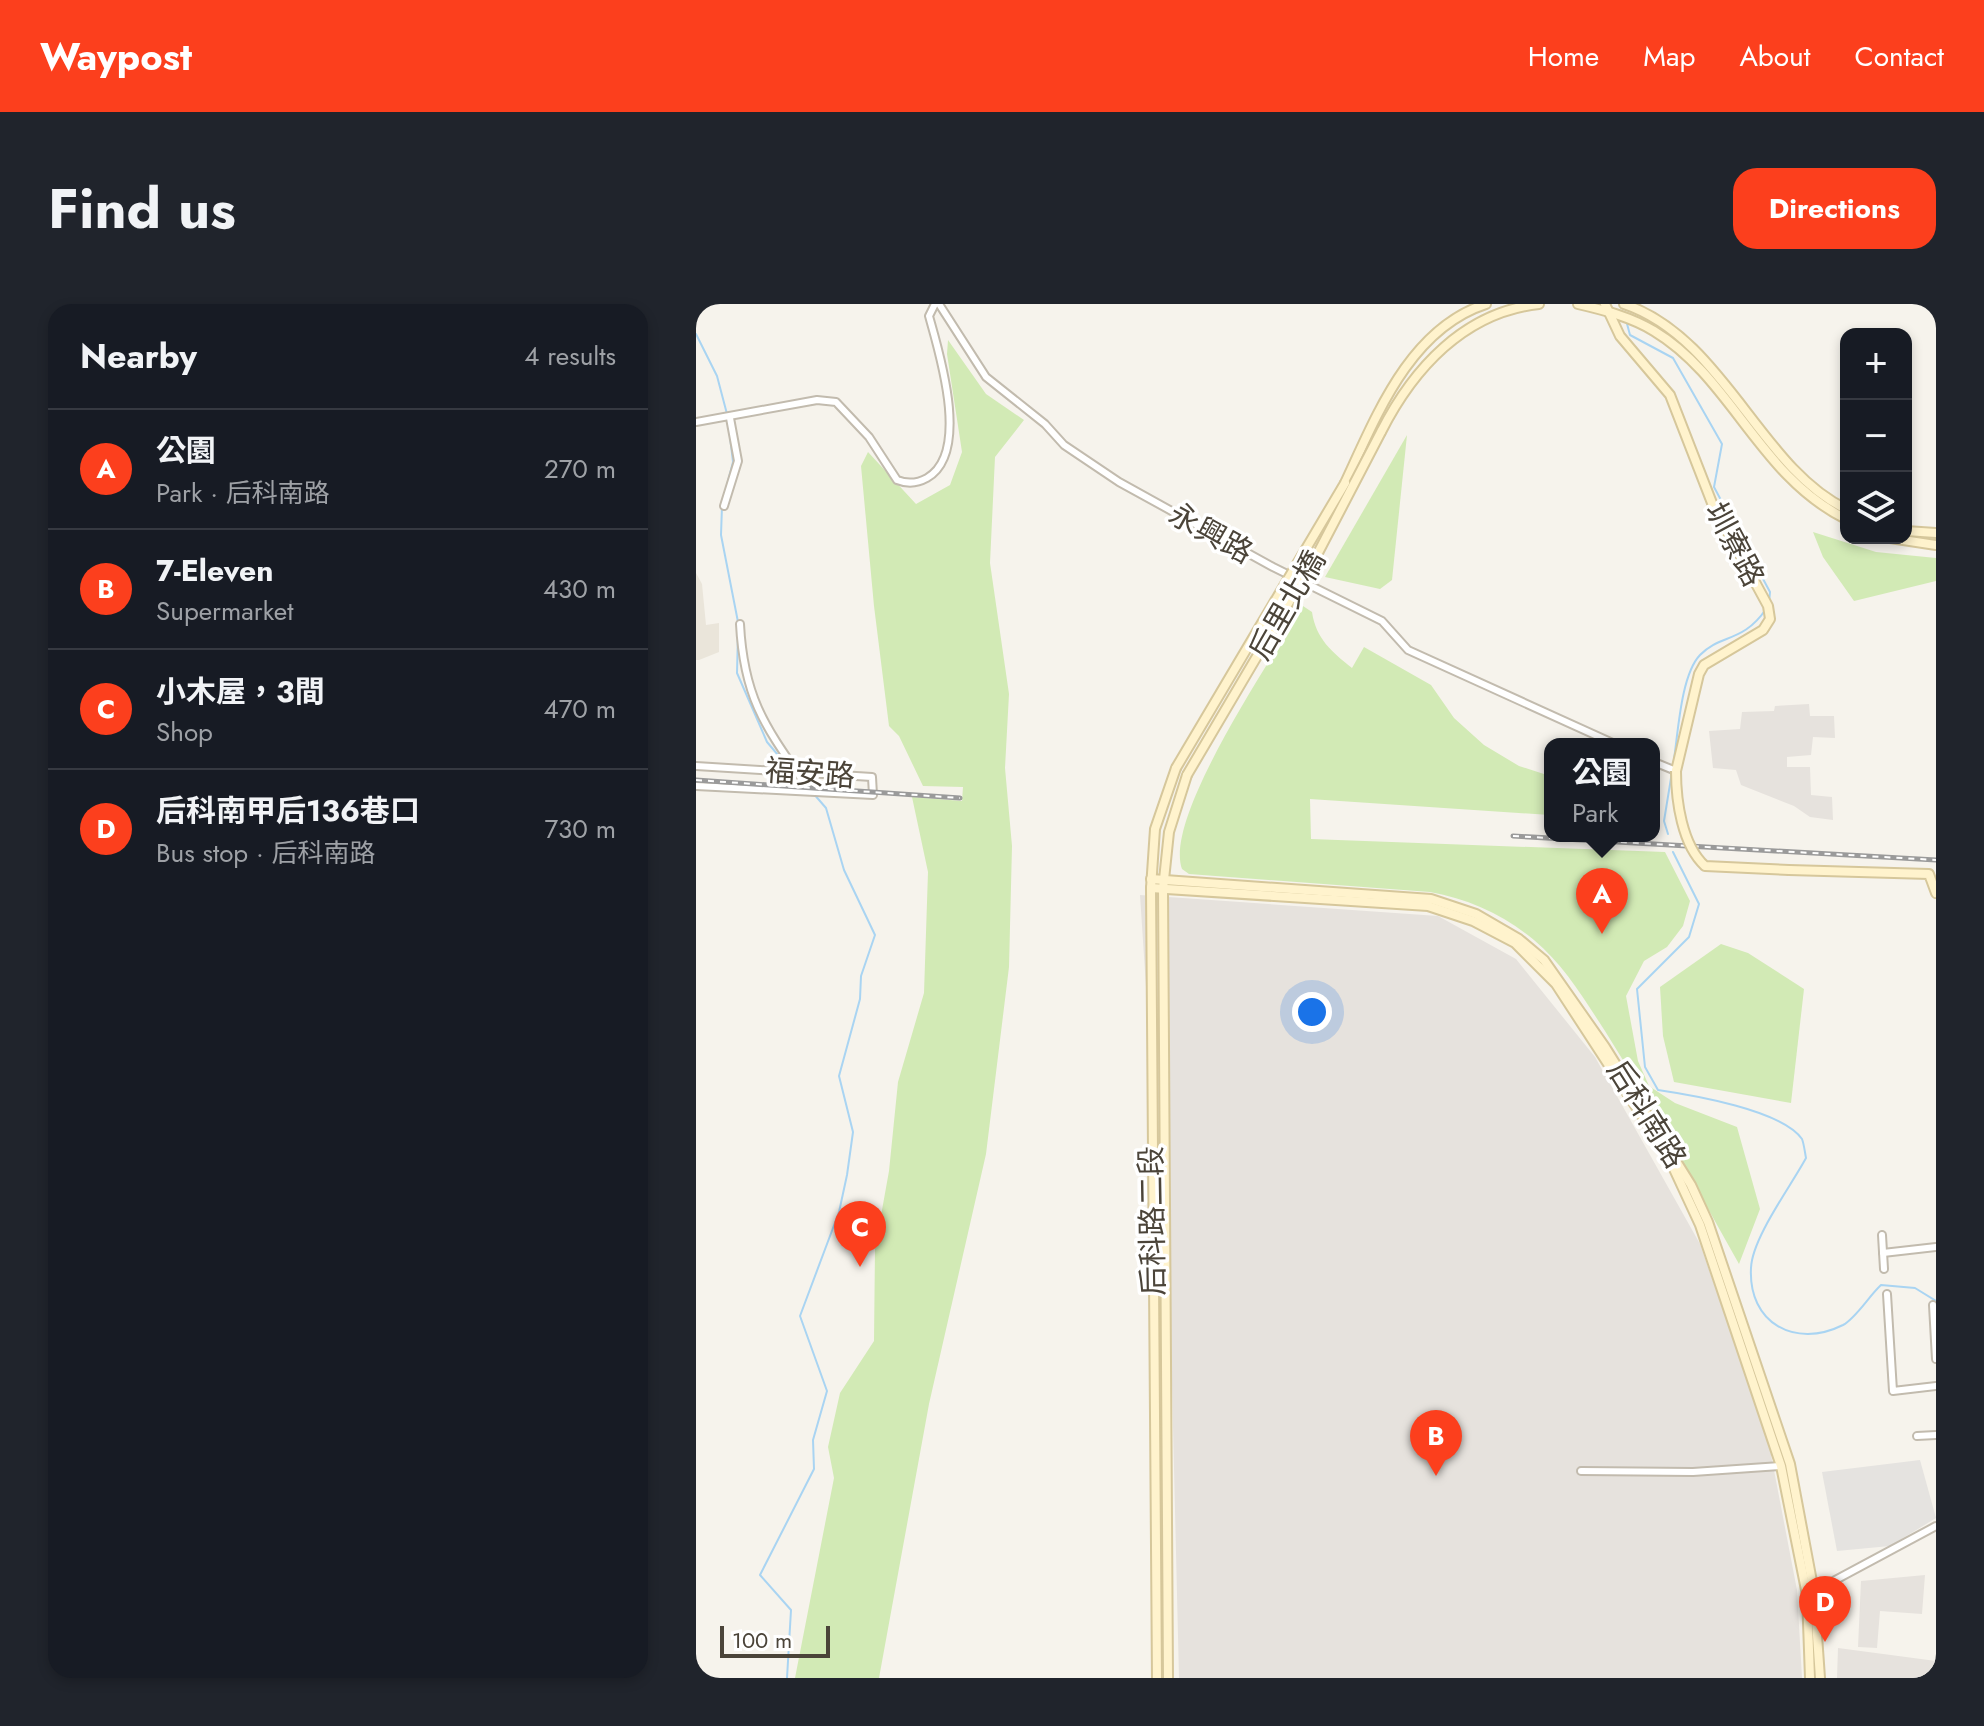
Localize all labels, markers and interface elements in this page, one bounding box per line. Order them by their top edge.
text: Waypost [40,29,192,84]
text: Home [1528,36,1599,77]
text: Map [1643,36,1695,77]
text: About [1739,36,1811,77]
text: Contact [1855,36,1944,77]
text: Find us [48,168,236,249]
button: Directions [1733,168,1936,249]
map controls [1840,328,1912,544]
button: + [1840,328,1912,400]
text: Nearby [80,332,197,381]
text: 4 results [524,337,616,375]
button: − [1840,400,1912,472]
text: 公園 [156,429,216,472]
text: A [96,450,116,488]
text: 270 m [544,450,616,488]
button: layers [1840,472,1912,544]
text: Park · 后科南路 [156,474,330,512]
street label: 永興路 [1161,492,1261,574]
street label: 圳寮路 [1695,494,1775,594]
street label: 后里北橋 [1238,542,1336,668]
text: 7-Eleven [156,549,273,592]
text: B [97,570,115,608]
text: 430 m [543,570,616,608]
text: Supermarket [156,592,293,630]
text: 小木屋，3間 [156,670,325,713]
text: C [97,690,115,728]
text: 470 m [544,690,616,728]
text: Shop [156,713,213,751]
popup [1544,738,1660,842]
street label: 福安路 [764,748,856,798]
text: 公園 [1572,751,1632,794]
text: 后科南甲后136巷口 [156,789,420,832]
text: Park [1572,794,1618,832]
text: D [96,810,116,848]
text: 730 m [544,810,616,848]
text: Bus stop · 后科南路 [156,834,376,872]
pin: A [1576,868,1628,934]
your location [1292,992,1332,1032]
street label: 后科南路 [1597,1052,1697,1176]
street label: 后科路二段 [1129,1146,1175,1296]
pin: C [834,1201,886,1267]
pin: B [1410,1410,1462,1476]
pin: D [1799,1576,1851,1642]
scale bar [720,1622,830,1658]
text: 100 m [732,1624,792,1656]

